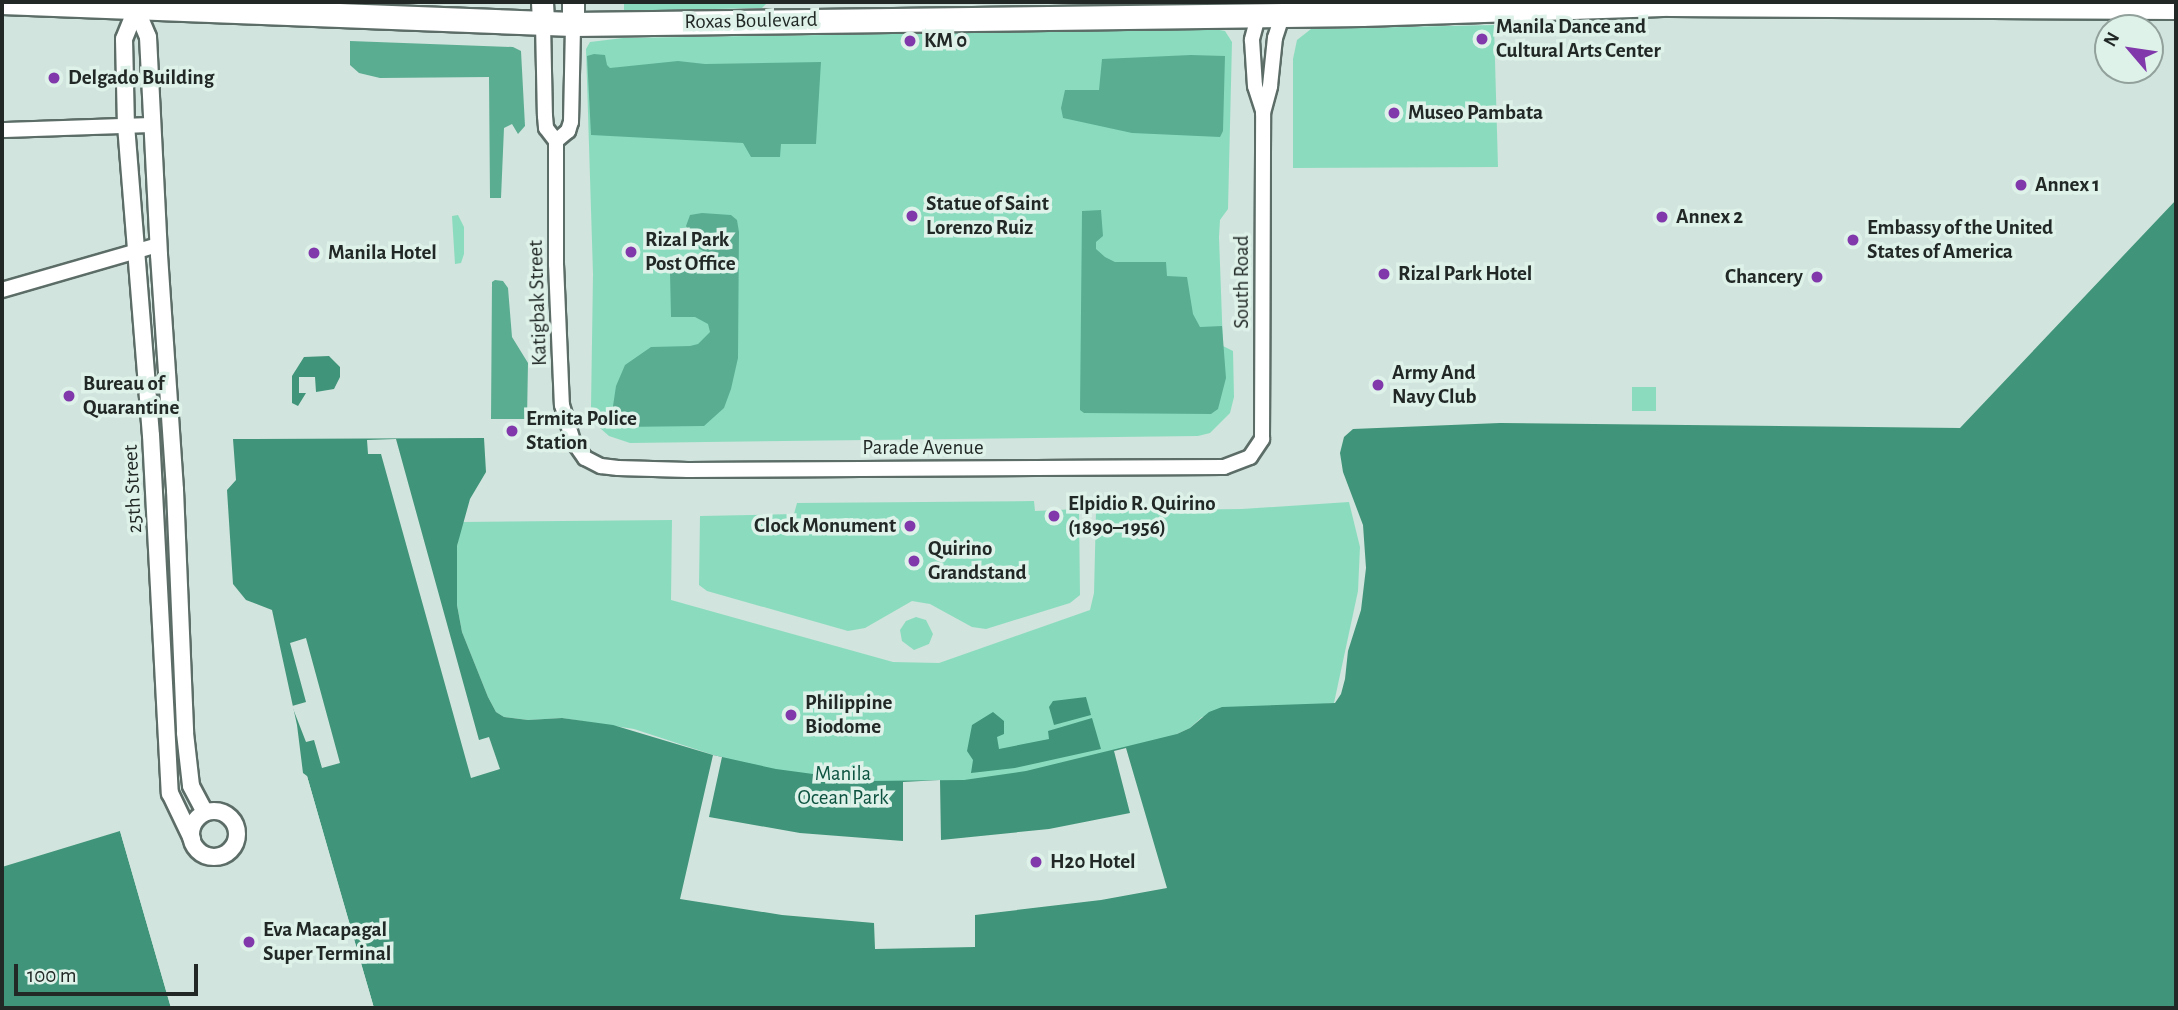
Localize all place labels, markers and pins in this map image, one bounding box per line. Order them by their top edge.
place label: Manila Dance and Cultural Arts Center [1496,14,1661,64]
place label: KM 0 [924,28,967,54]
marker: Manila Dance and Cultural Arts Center [1474,31,1490,47]
marker: KM 0 [902,33,918,49]
place label: Delgado Building [68,65,214,91]
marker: Delgado Building [46,70,62,86]
place label: Museo Pambata [1408,100,1543,126]
marker: Museo Pambata [1386,105,1402,121]
place label: Annex 1 [2035,172,2100,198]
marker: Annex 1 [2013,177,2029,193]
place label: Statue of Saint Lorenzo Ruiz [926,191,1049,241]
place label: Annex 2 [1676,204,1743,230]
marker: Statue of Saint Lorenzo Ruiz [904,208,920,224]
marker: Annex 2 [1654,209,1670,225]
place label: Embassy of the United States of America [1867,215,2053,265]
place label: Rizal Park Post Office [645,227,736,277]
marker: Embassy of the United States of America [1845,232,1861,248]
place label: Manila Hotel [328,240,437,266]
marker: Rizal Park Post Office [623,244,639,260]
marker: Manila Hotel [306,245,322,261]
place label: Rizal Park Hotel [1398,261,1532,287]
place label: Chancery [1725,264,1803,290]
marker: Rizal Park Hotel [1376,266,1392,282]
marker: Chancery [1809,269,1825,285]
place label: Army And Navy Club [1392,360,1477,410]
place label: Bureau of Quarantine [83,371,179,421]
marker: Army And Navy Club [1370,377,1386,393]
marker: Bureau of Quarantine [61,388,77,404]
place label: Ermita Police Station [526,406,637,456]
marker: Ermita Police Station [504,423,520,439]
place label: Elpidio R. Quirino (1890–1956) [1068,491,1216,541]
marker: Elpidio R. Quirino (1890–1956) [1046,508,1062,524]
place label: Clock Monument [754,513,896,539]
marker: Clock Monument [902,518,918,534]
place label: Quirino Grandstand [928,536,1027,586]
marker: Quirino Grandstand [906,553,922,569]
place label: Philippine Biodome [805,690,892,740]
marker: Philippine Biodome [783,707,799,723]
place label: H20 Hotel [1050,849,1135,875]
marker: H20 Hotel [1028,854,1044,870]
place label: Eva Macapagal Super Terminal [263,917,391,967]
marker: Eva Macapagal Super Terminal [241,934,257,950]

